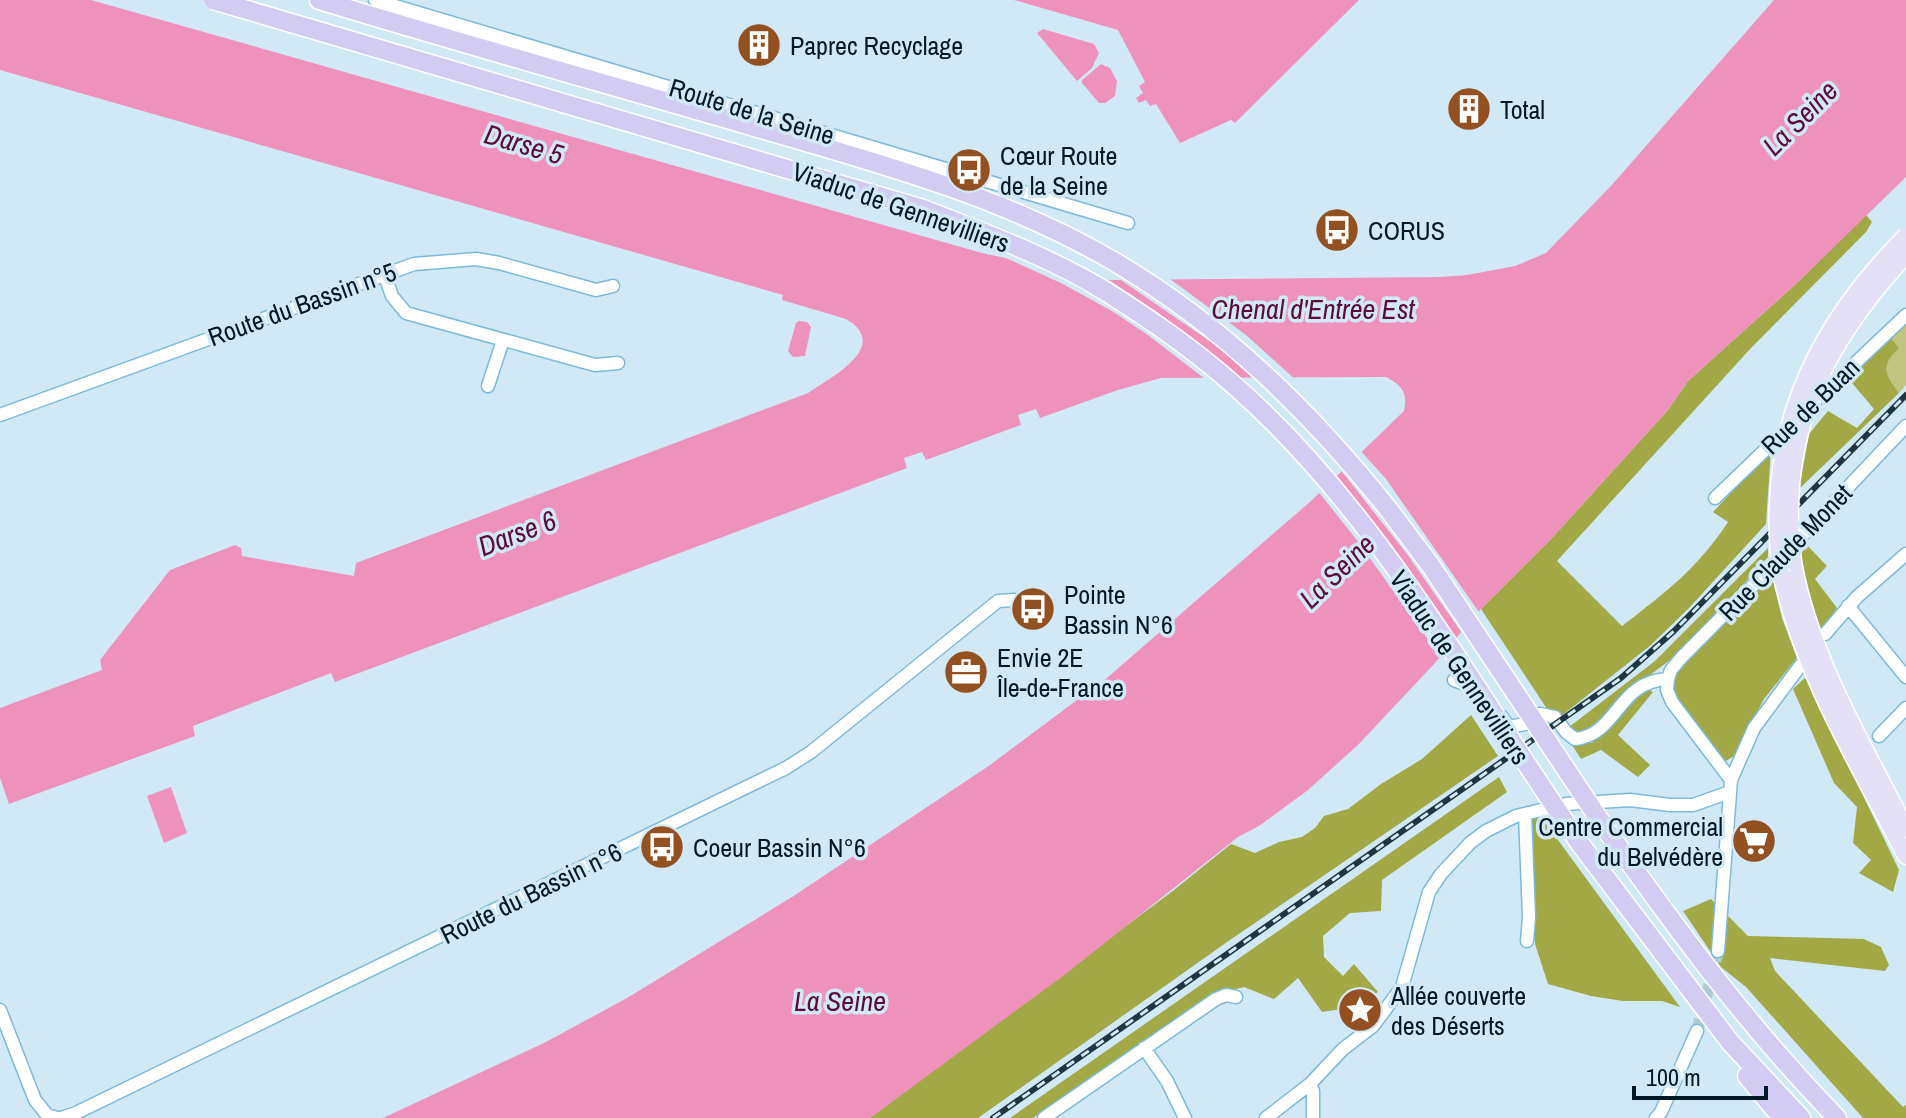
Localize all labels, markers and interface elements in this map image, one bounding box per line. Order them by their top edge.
building icon: Paprec Recyclage [735,21,783,69]
place label: Paprec Recyclage [790,28,963,63]
street label: Route de la Seine [665,69,839,153]
water label: La Seine [1754,72,1846,164]
building icon: Total [1445,85,1493,133]
place label: Total [1500,92,1545,127]
water label: Darse 5 [480,115,568,173]
place label: Cœur Route de la Seine [1000,138,1117,203]
bus stop icon: Cœur Route de la Seine [945,146,993,194]
street label: Viaduc de Gennevilliers [788,153,1014,261]
bus stop icon: CORUS [1313,206,1361,254]
place label: CORUS [1368,213,1445,248]
street label: Route du Bassin n°5 [203,254,401,354]
water label: Chenal d'Entrée Est [1211,290,1415,328]
street label: Rue de Buan [1753,350,1867,462]
street label: Rue Claude Monet [1711,476,1859,628]
water label: Darse 6 [473,501,562,565]
water label: La Seine [1291,525,1383,617]
street label: Viaduc de Gennevilliers [1382,563,1538,771]
place label: Pointe Bassin N°6 [1064,577,1173,642]
bus stop icon: Pointe Bassin N°6 [1009,585,1057,633]
place label: Envie 2E Île-de-France [996,640,1124,705]
office icon: Envie 2E Île-de-France [942,648,990,696]
place label: Centre Commercial du Belvédère [1538,809,1723,874]
supermarket icon: Centre Commercial du Belvédère [1730,817,1778,865]
bus stop icon: Coeur Bassin N°6 [638,823,686,871]
place label: Coeur Bassin N°6 [693,830,866,865]
street label: Route du Bassin n°6 [434,834,628,952]
place label: Allée couverte des Déserts [1390,978,1526,1043]
water label: La Seine [794,982,886,1020]
place icon: Allée couverte des Déserts [1336,986,1384,1034]
scale bar [1634,1050,1766,1100]
text: 100 m [1646,1061,1701,1093]

